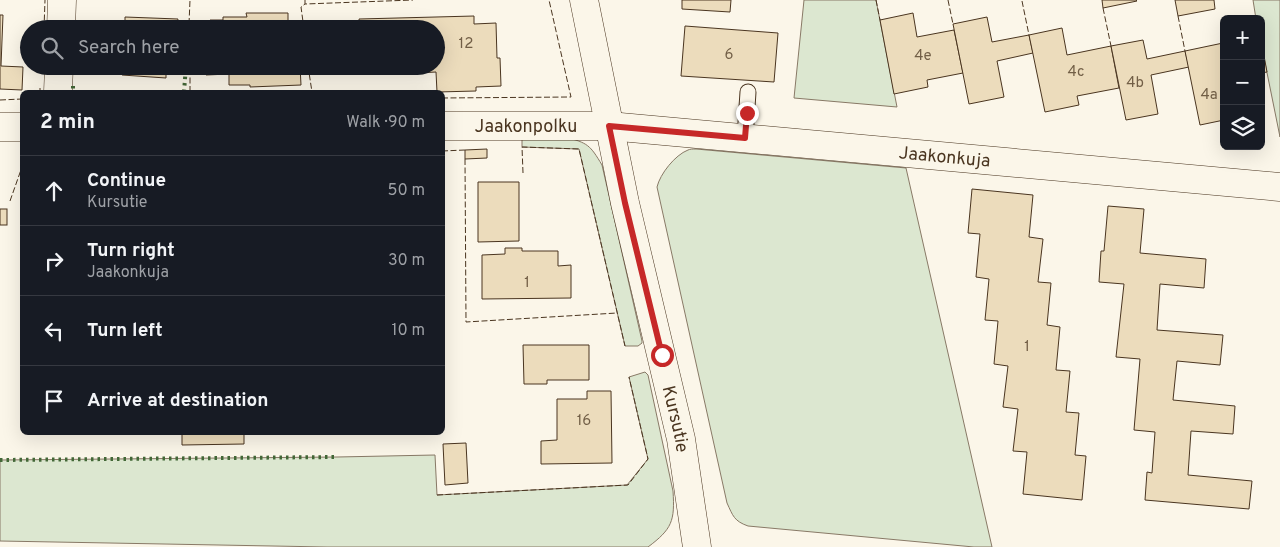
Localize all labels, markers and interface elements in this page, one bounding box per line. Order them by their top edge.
map controls [1220,15,1265,150]
button: + [1220,15,1265,60]
search box [20,20,445,75]
icon: search [38,34,66,62]
house number: 12 [459,35,473,54]
text: Search here [78,36,180,60]
house number: 6 [725,46,734,65]
house number: 4e [914,47,932,66]
button: − [1220,60,1265,105]
house number: 4c [1068,63,1084,82]
house number: 4b [1126,74,1144,93]
house number: 4a [1200,86,1218,105]
route end [736,102,759,125]
button: layers [1220,105,1265,150]
text: 2 min [40,109,95,136]
text: Walk · 90 m [346,113,425,133]
street label: Jaakonpolku [475,116,577,139]
street label: Jaakonkuja [898,142,991,174]
text: Continue [87,169,166,193]
icon: ahead [40,177,68,205]
text: 50 m [388,181,425,201]
text: Kursutie [87,193,147,213]
text: Turn right [87,239,175,263]
icon: right [40,247,68,275]
text: 30 m [388,251,425,271]
text: Jaakonkuja [87,263,169,283]
house number: 1 [524,274,530,293]
icon: left [40,317,68,345]
text: Turn left [87,319,163,343]
text: 10 m [391,321,425,341]
house number: 1 [1024,338,1030,357]
route start [651,344,674,367]
street label: Kursutie [656,384,693,454]
icon: arrive [40,387,68,415]
text: Arrive at destination [87,389,268,413]
house number: 16 [577,412,591,431]

